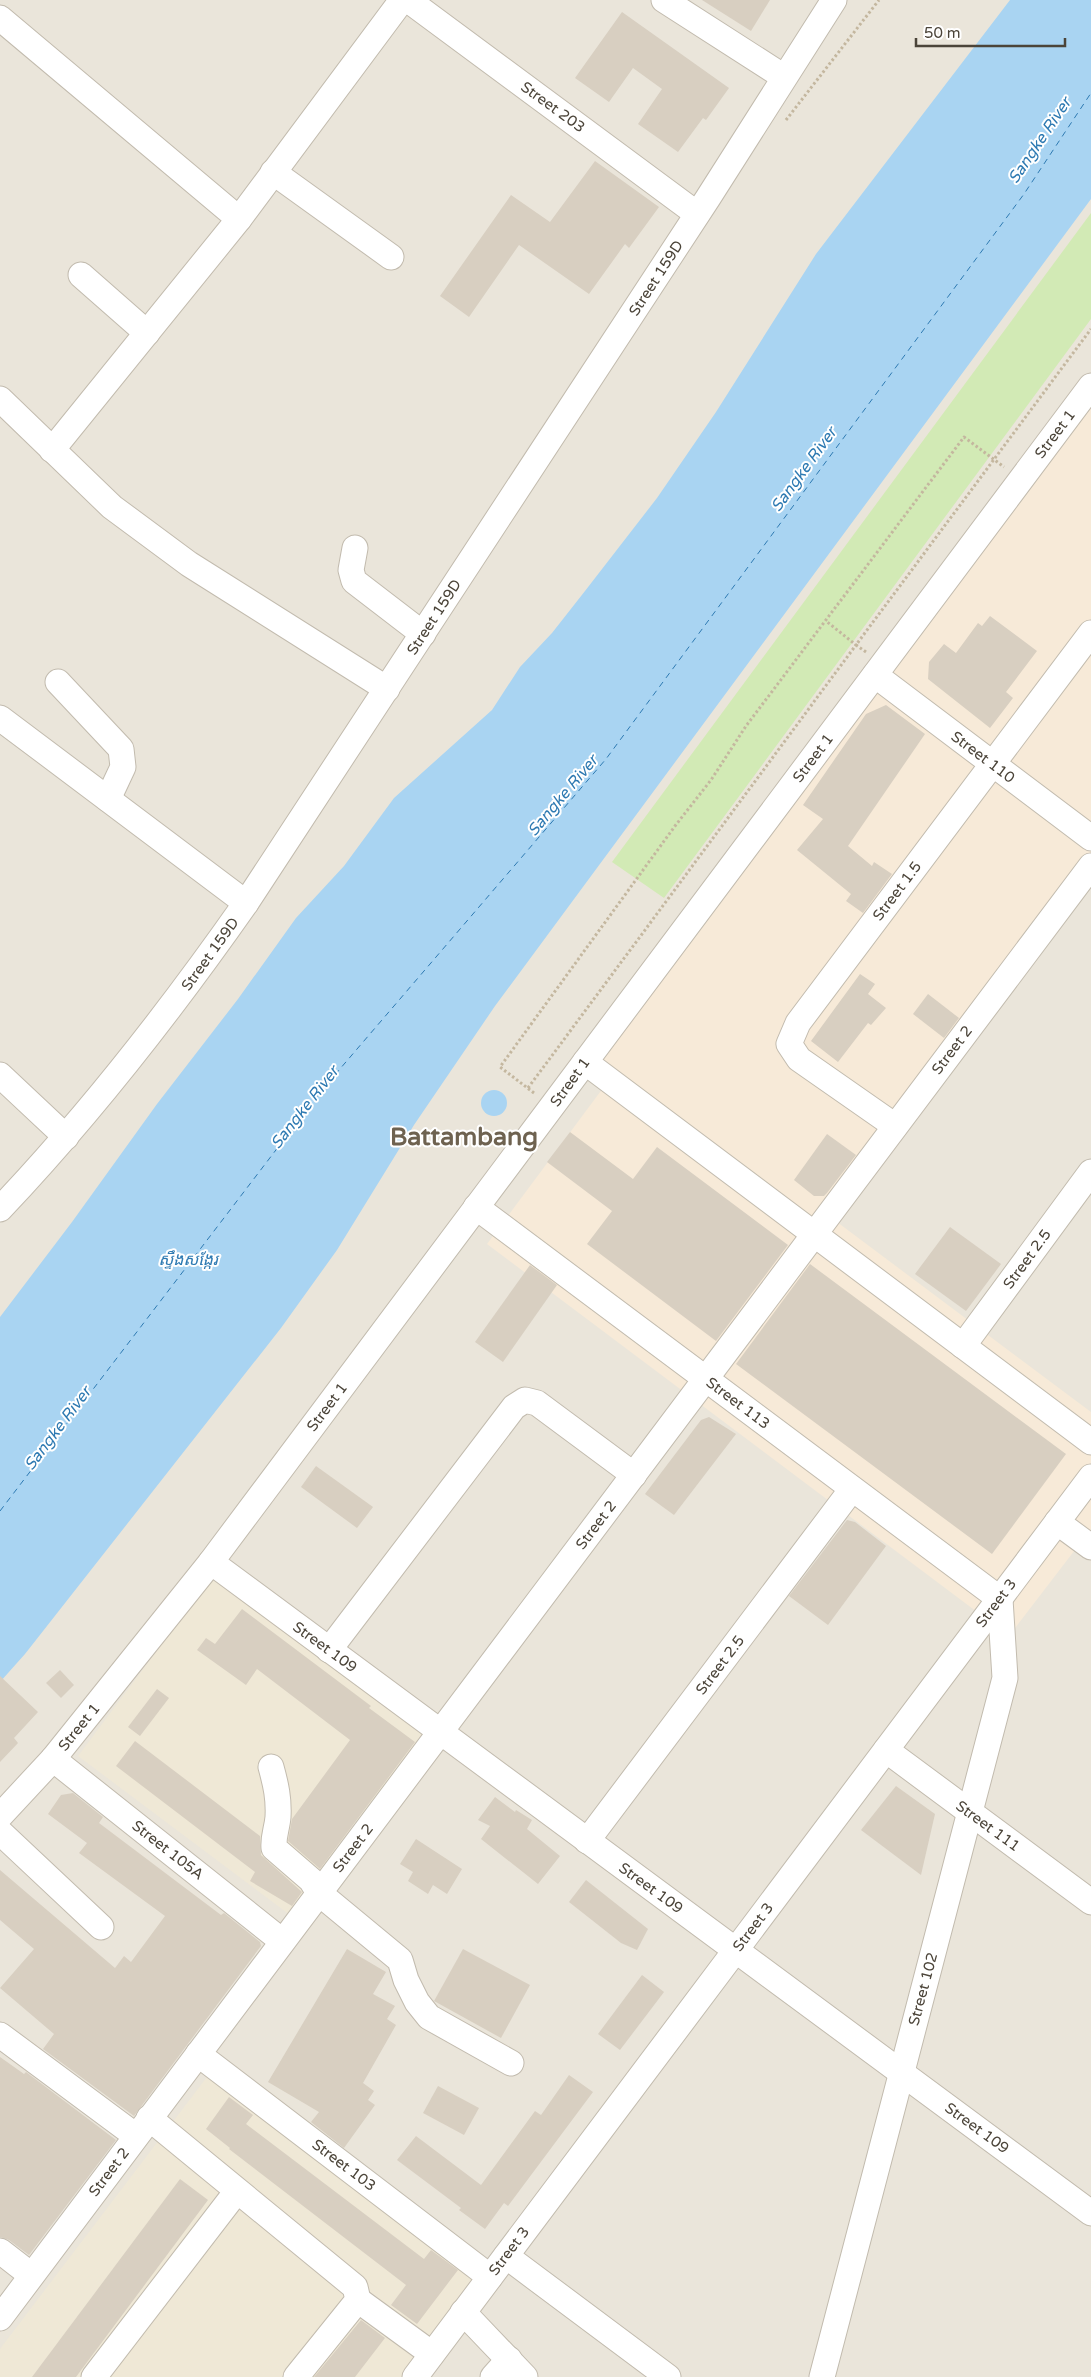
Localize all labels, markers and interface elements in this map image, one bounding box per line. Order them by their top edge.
scale bar [916,15,1065,47]
text: 50 m [924,24,961,42]
street label: Street 203 [517,78,589,136]
water label: Sangke River [1004,92,1077,187]
street label: Street 159D [625,237,687,319]
street label: Street 1 [1031,406,1079,462]
water label: Sangke River [766,422,842,516]
street label: Street 159D [403,576,465,658]
street label: Street 110 [948,727,1018,787]
street label: Street 1 [789,730,837,786]
water label: Sangke River [523,750,604,840]
street label: Street 1.5 [869,858,925,924]
street label: Street 159D [177,914,243,994]
street label: Street 2 [928,1022,976,1078]
street label: Street 1 [546,1054,594,1110]
water label: Sangke River [266,1061,344,1153]
district label: Battambang [390,1122,538,1152]
street label: Street 2.5 [999,1226,1055,1292]
water label: ស្ទឹងសង្កែរ [158,1250,220,1270]
street label: Street 113 [703,1373,773,1433]
street label: Street 1 [303,1379,351,1435]
water label: Sangke River [20,1381,97,1474]
street label: Street 2 [572,1497,620,1553]
street label: Street 3 [972,1575,1020,1631]
street label: Street 109 [289,1618,361,1676]
street label: Street 2.5 [692,1632,748,1698]
street label: Street 1 [54,1699,104,1755]
street label: Street 111 [952,1797,1024,1855]
street label: Street 105A [128,1816,208,1884]
street label: Street 2 [329,1820,377,1876]
street label: Street 109 [615,1859,687,1917]
street label: Street 3 [729,1899,777,1955]
street label: Street 102 [905,1950,941,2028]
street label: Street 109 [941,2099,1013,2157]
street label: Street 103 [309,2135,379,2195]
street label: Street 2 [85,2144,133,2200]
street label: Street 3 [485,2223,533,2279]

